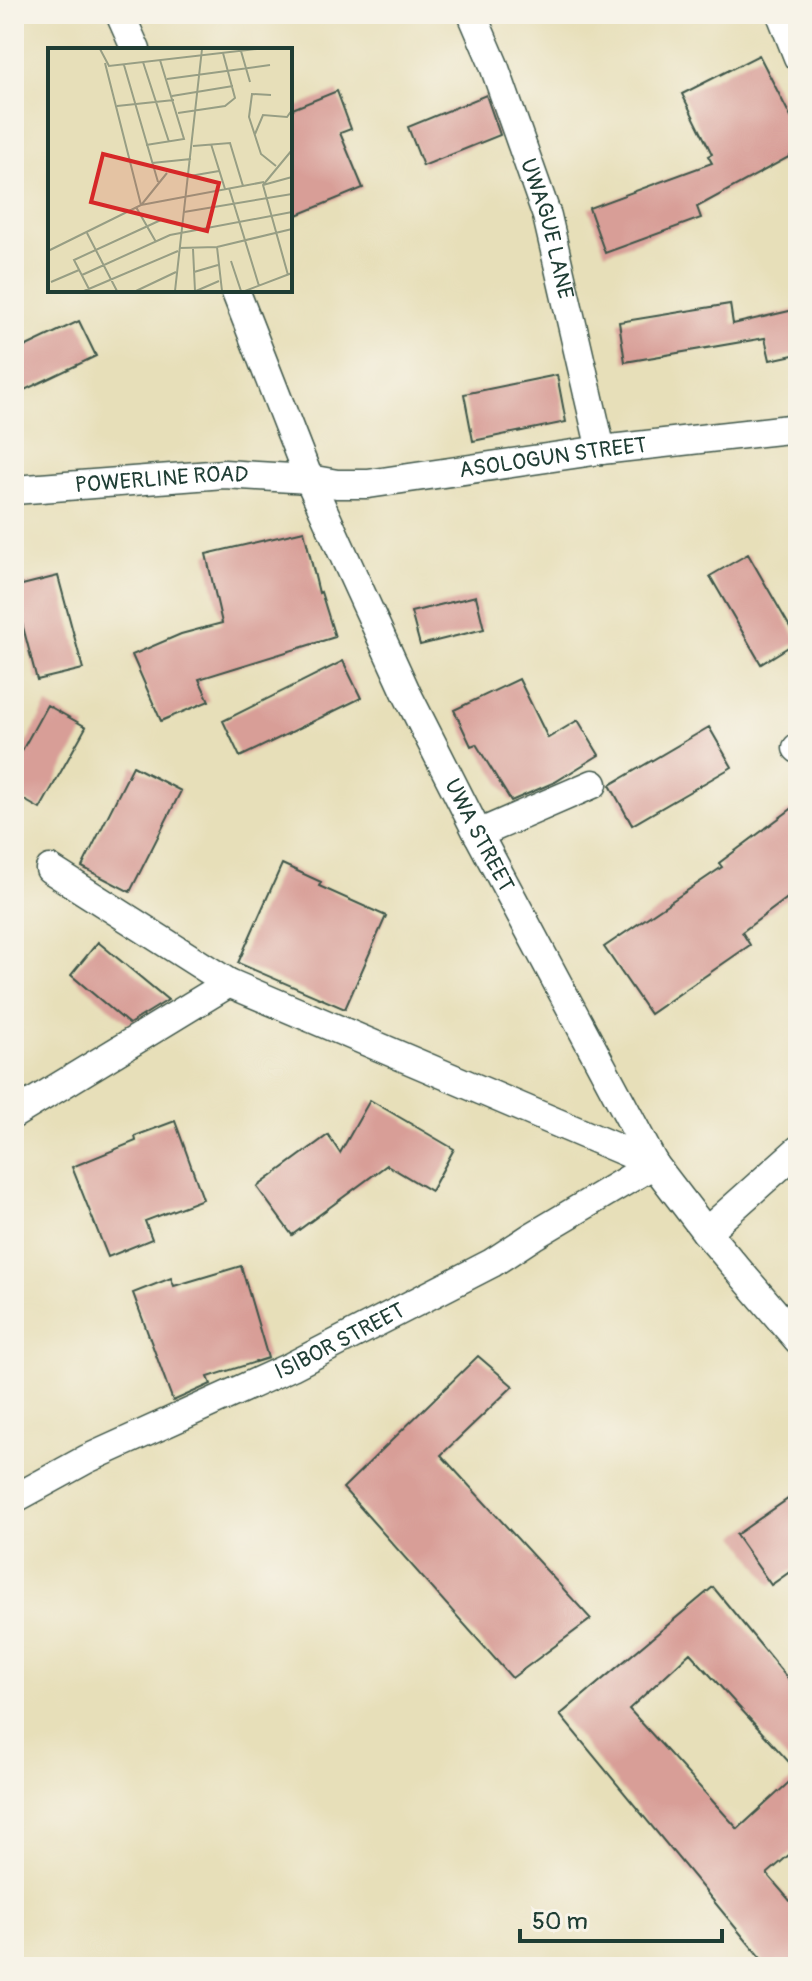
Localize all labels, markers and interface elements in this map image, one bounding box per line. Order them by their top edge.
inset map [48,48,292,292]
street label: UWAGUE LANE [514,155,580,302]
street label: ASOLOGUN STREET [457,431,648,485]
street label: POWERLINE ROAD [74,460,249,499]
street label: UWA STREET [438,774,520,897]
street label: ISIBOR STREET [270,1296,409,1386]
scale bar [520,1893,722,1943]
text: 50 m [532,1907,588,1936]

